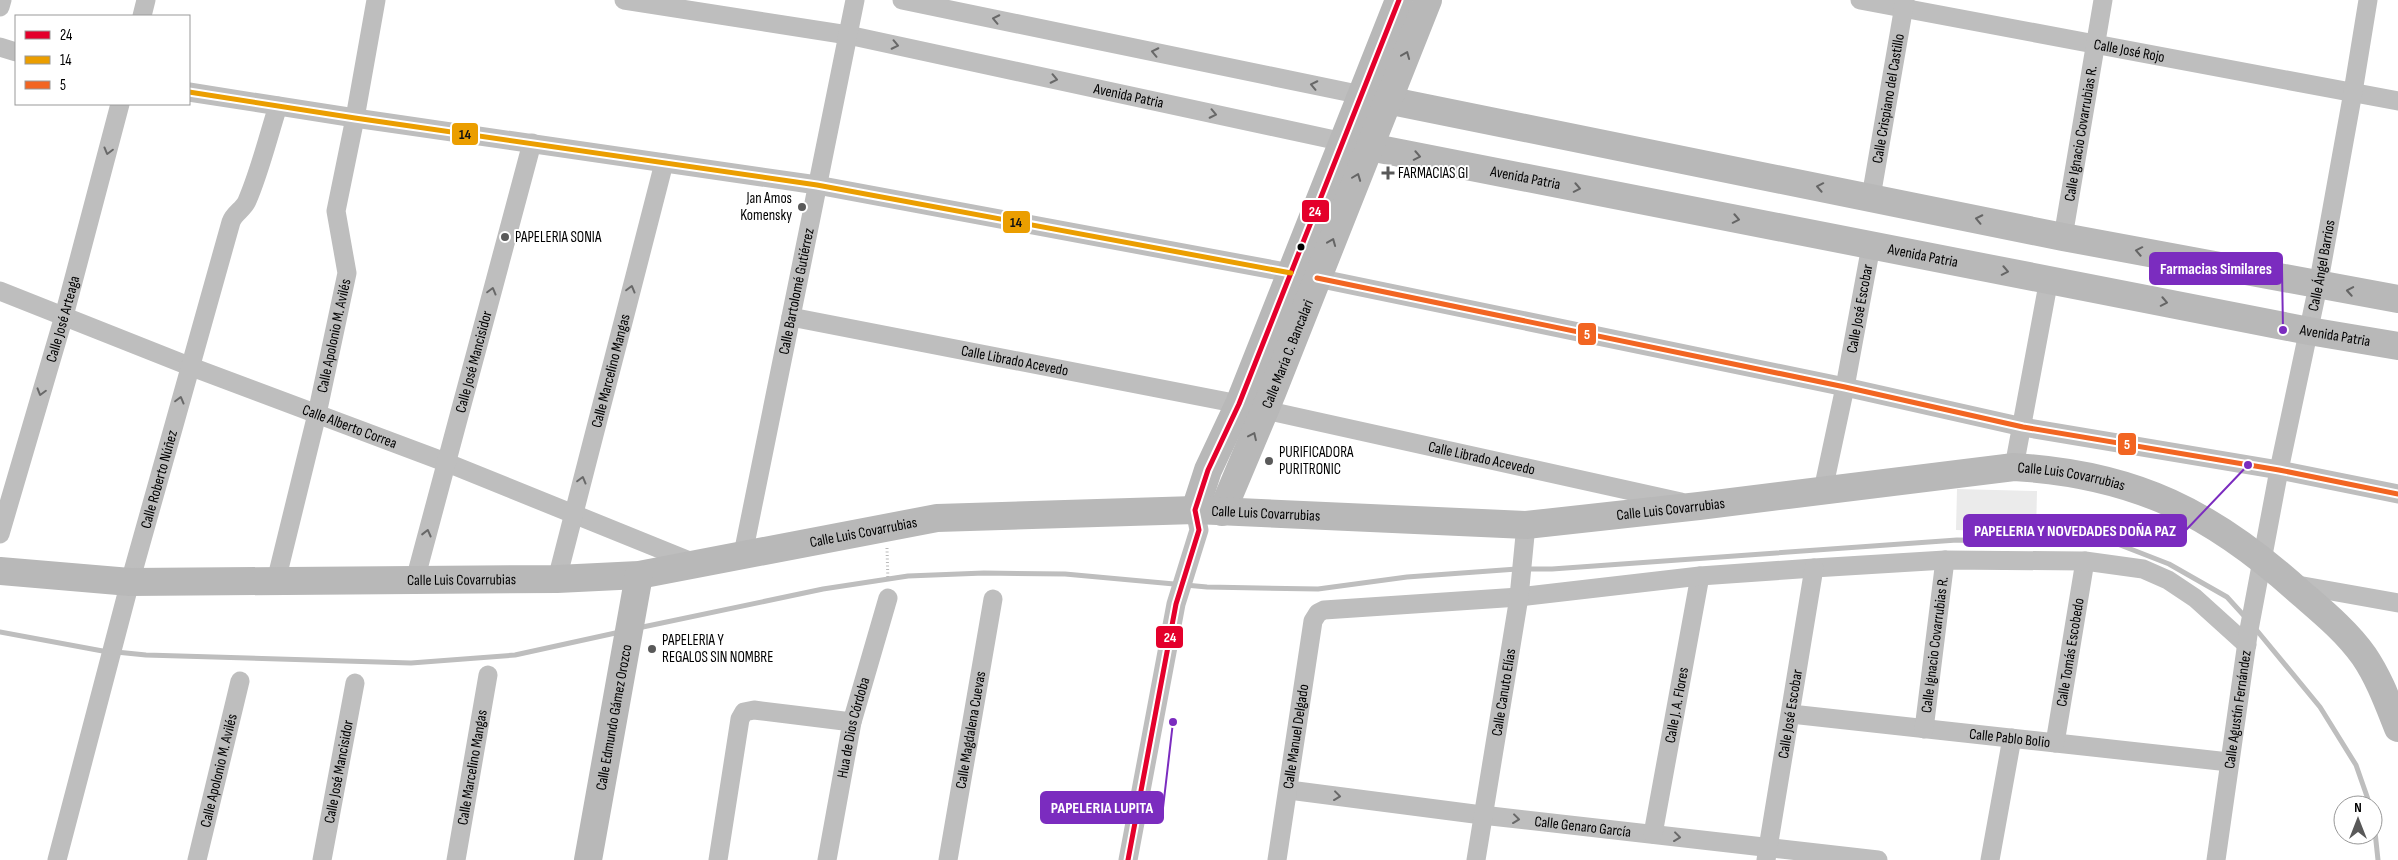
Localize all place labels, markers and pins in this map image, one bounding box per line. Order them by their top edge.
place label: FARMACIAS GI [1398,164,1468,183]
marker: FARMACIAS GI [1382,167,1394,179]
place label: Jan Amos Komensky [740,189,792,225]
marker: Jan Amos Komensky [796,201,808,213]
place label: PAPELERIA SONIA [515,228,602,247]
marker: PAPELERIA SONIA [499,231,511,243]
unlabelled marker [1296,242,1306,252]
callout: Farmacias Similares [2150,253,2282,284]
place label: PURIFICADORA PURITRONIC [1279,443,1354,479]
marker: PURIFICADORA PURITRONIC [1263,455,1275,467]
callout: PAPELERIA Y NOVEDADES DOÑA PAZ [1964,515,2186,546]
place label: PAPELERIA Y REGALOS SIN NOMBRE [662,631,773,667]
marker: PAPELERIA Y REGALOS SIN NOMBRE [646,643,658,655]
callout: PAPELERIA LUPITA [1041,792,1163,823]

